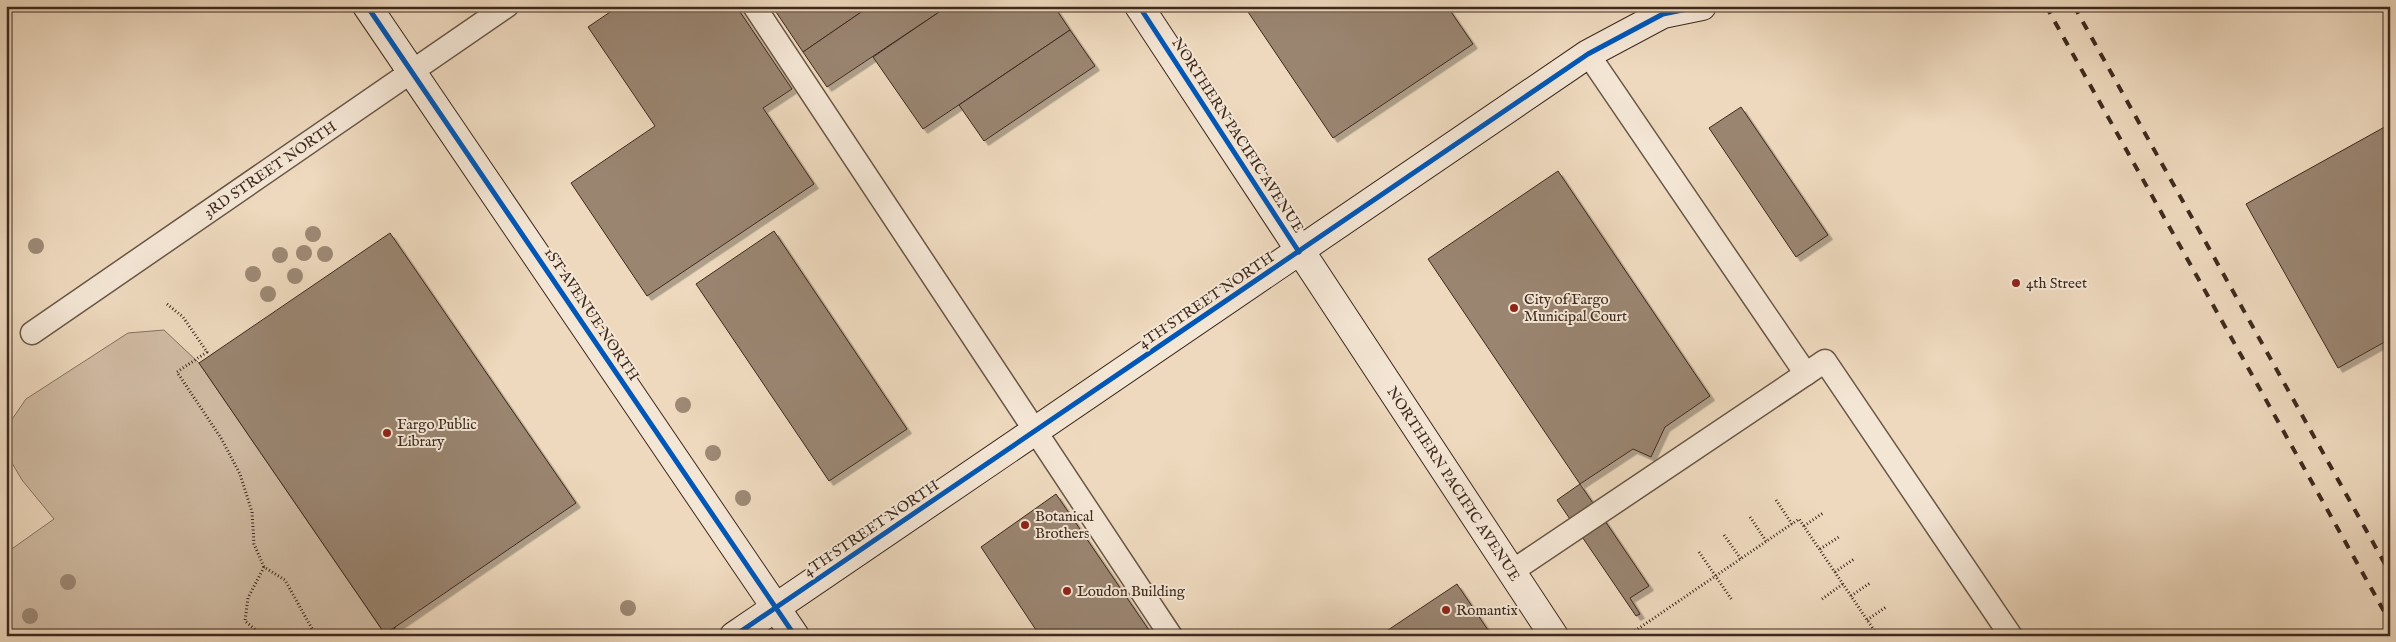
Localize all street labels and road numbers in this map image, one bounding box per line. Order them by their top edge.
street label: NORTHERN PACIFIC AVENUE [1167,34,1308,236]
street label: 3RD STREET NORTH [200,117,341,222]
street label: 1ST AVENUE NORTH [540,244,643,385]
street label: 4TH STREET NORTH [1135,248,1278,353]
street label: NORTHERN PACIFIC AVENUE [1382,383,1524,585]
street label: 4TH STREET NORTH [800,476,943,581]

